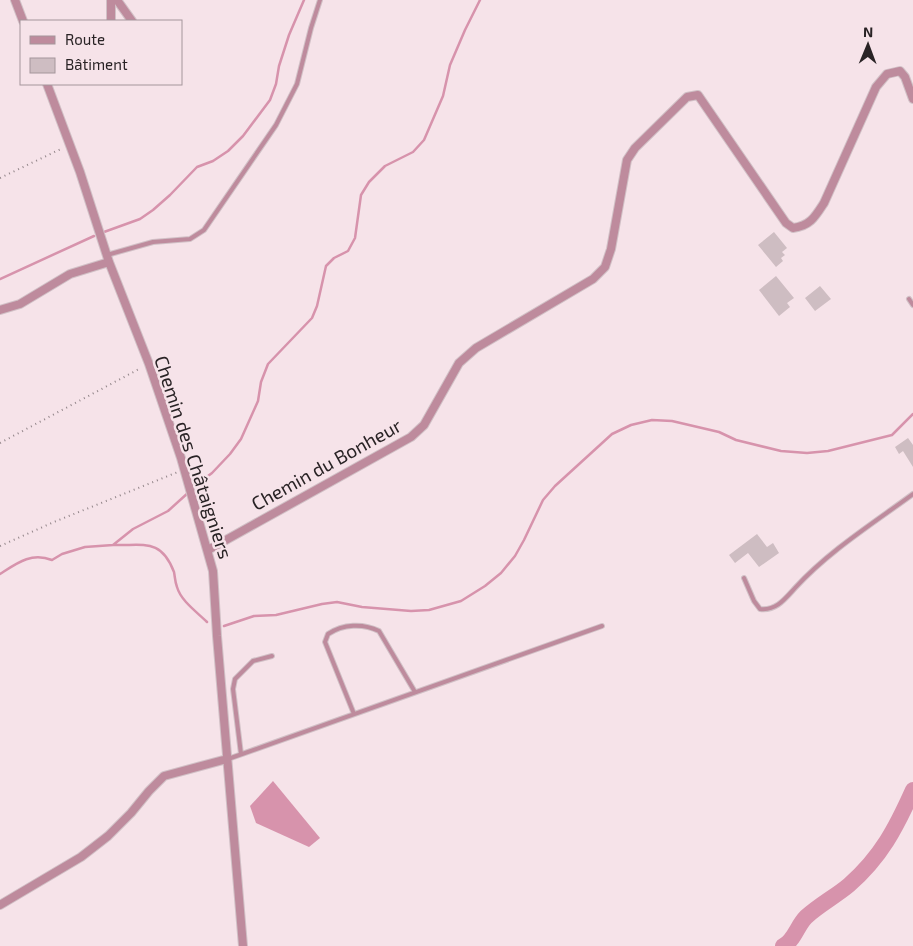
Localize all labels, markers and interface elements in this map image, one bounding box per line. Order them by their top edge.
legend [20,20,182,85]
north arrow [843,20,893,70]
text: N [863,23,873,40]
text: Route [65,30,105,48]
text: Bâtiment [65,55,128,73]
street label: Chemin des Châtaigniers [150,353,238,561]
street label: Chemin du Bonheur [247,413,405,515]

